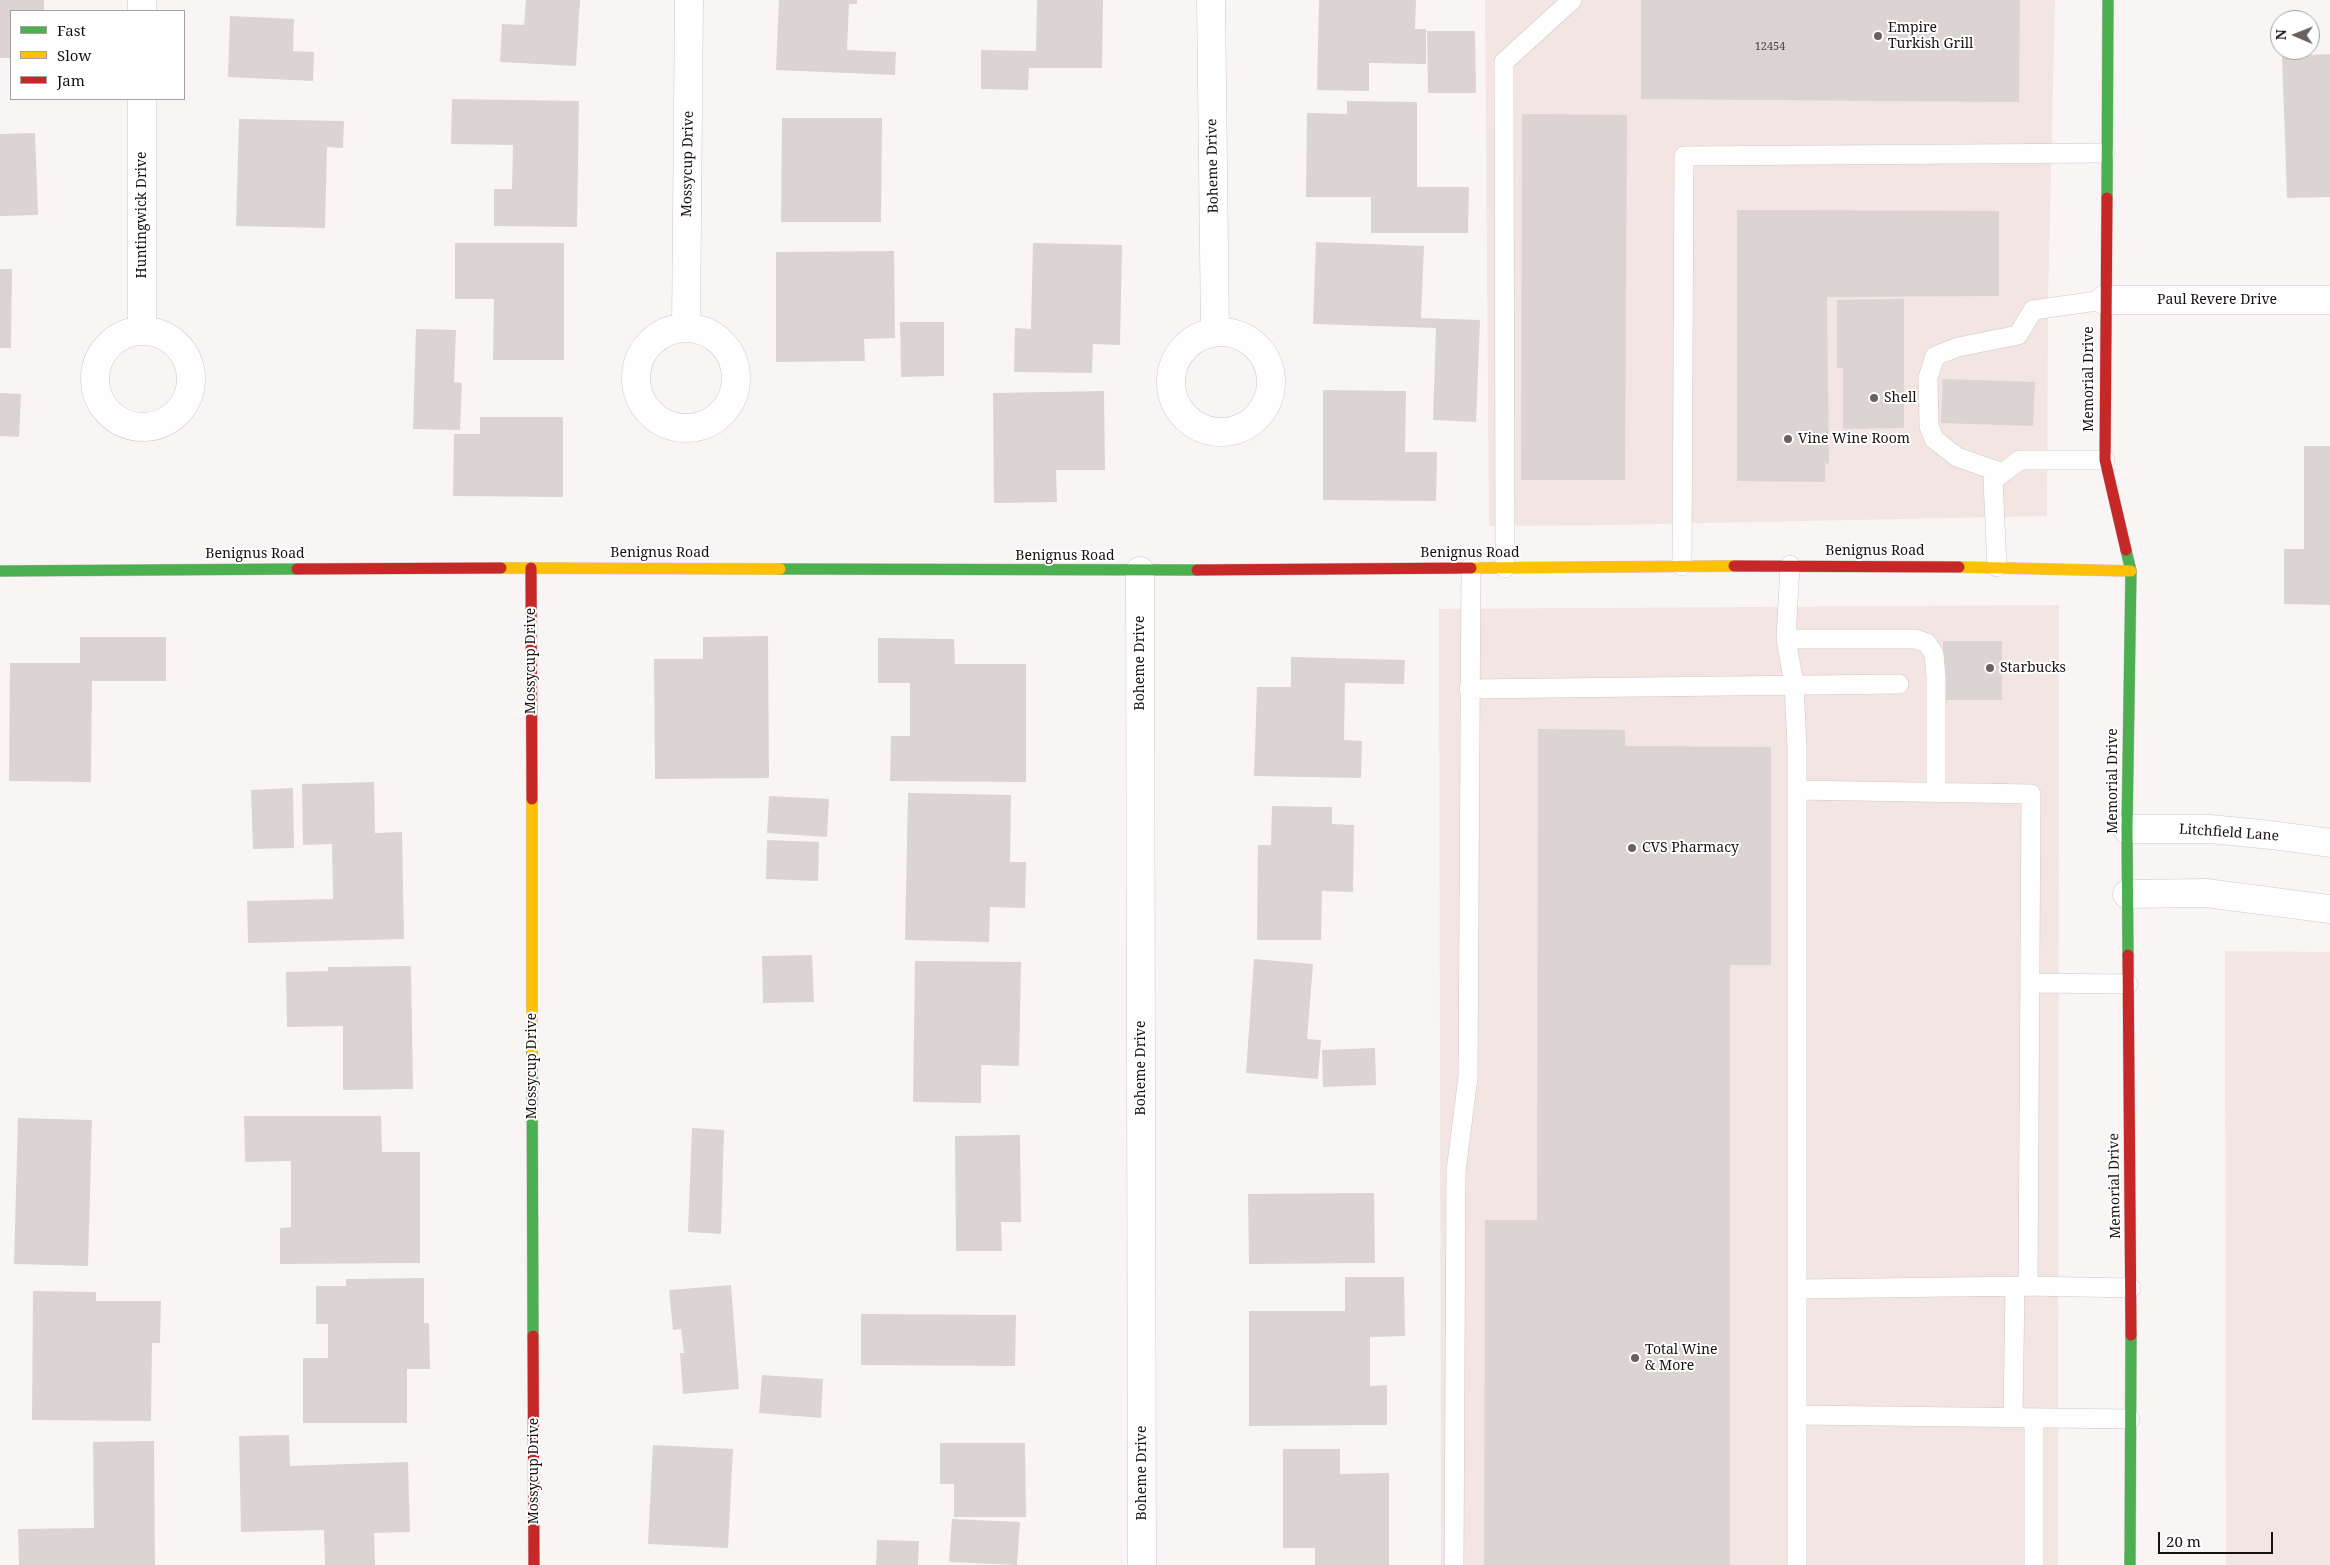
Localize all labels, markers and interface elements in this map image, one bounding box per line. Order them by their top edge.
legend [10,10,185,100]
north arrow [2270,10,2320,60]
text: Fast [57,20,86,40]
place label: Empire Turkish Grill [1888,20,1973,52]
text: N [2271,29,2290,40]
marker: Empire Turkish Grill [1872,30,1884,42]
house number: 12454 [1755,40,1785,54]
text: Slow [57,45,91,65]
text: Jam [57,70,85,90]
street label: Mossycup Drive [679,111,697,217]
street label: Boheme Drive [1204,118,1222,214]
street label: Huntingwick Drive [134,151,150,279]
street label: Paul Revere Drive [2157,292,2277,308]
street label: Memorial Drive [2081,326,2097,432]
place label: Shell [1884,390,1917,406]
marker: Shell [1868,392,1880,404]
place label: Vine Wine Room [1798,431,1910,447]
marker: Vine Wine Room [1782,433,1794,445]
street label: Benignus Road [1825,543,1925,559]
street label: Benignus Road [610,545,710,561]
street label: Benignus Road [1420,545,1520,561]
street label: Benignus Road [205,546,305,562]
street label: Benignus Road [1015,548,1115,564]
street label: Mossycup Drive [523,608,539,714]
street label: Boheme Drive [1132,616,1148,710]
place label: Starbucks [2000,660,2066,676]
marker: Starbucks [1984,662,1996,674]
street label: Memorial Drive [2105,728,2121,834]
street label: Litchfield Lane [2178,821,2280,845]
place label: CVS Pharmacy [1642,840,1739,856]
marker: CVS Pharmacy [1626,842,1638,854]
street label: Mossycup Drive [524,1013,540,1119]
street label: Boheme Drive [1133,1021,1149,1115]
street label: Memorial Drive [2106,1133,2124,1239]
place label: Total Wine & More [1645,1342,1717,1374]
marker: Total Wine & More [1629,1352,1641,1364]
street label: Mossycup Drive [526,1418,542,1524]
street label: Boheme Drive [1134,1426,1150,1520]
scale bar [2160,1522,2275,1554]
text: 20 m [2166,1531,2201,1551]

